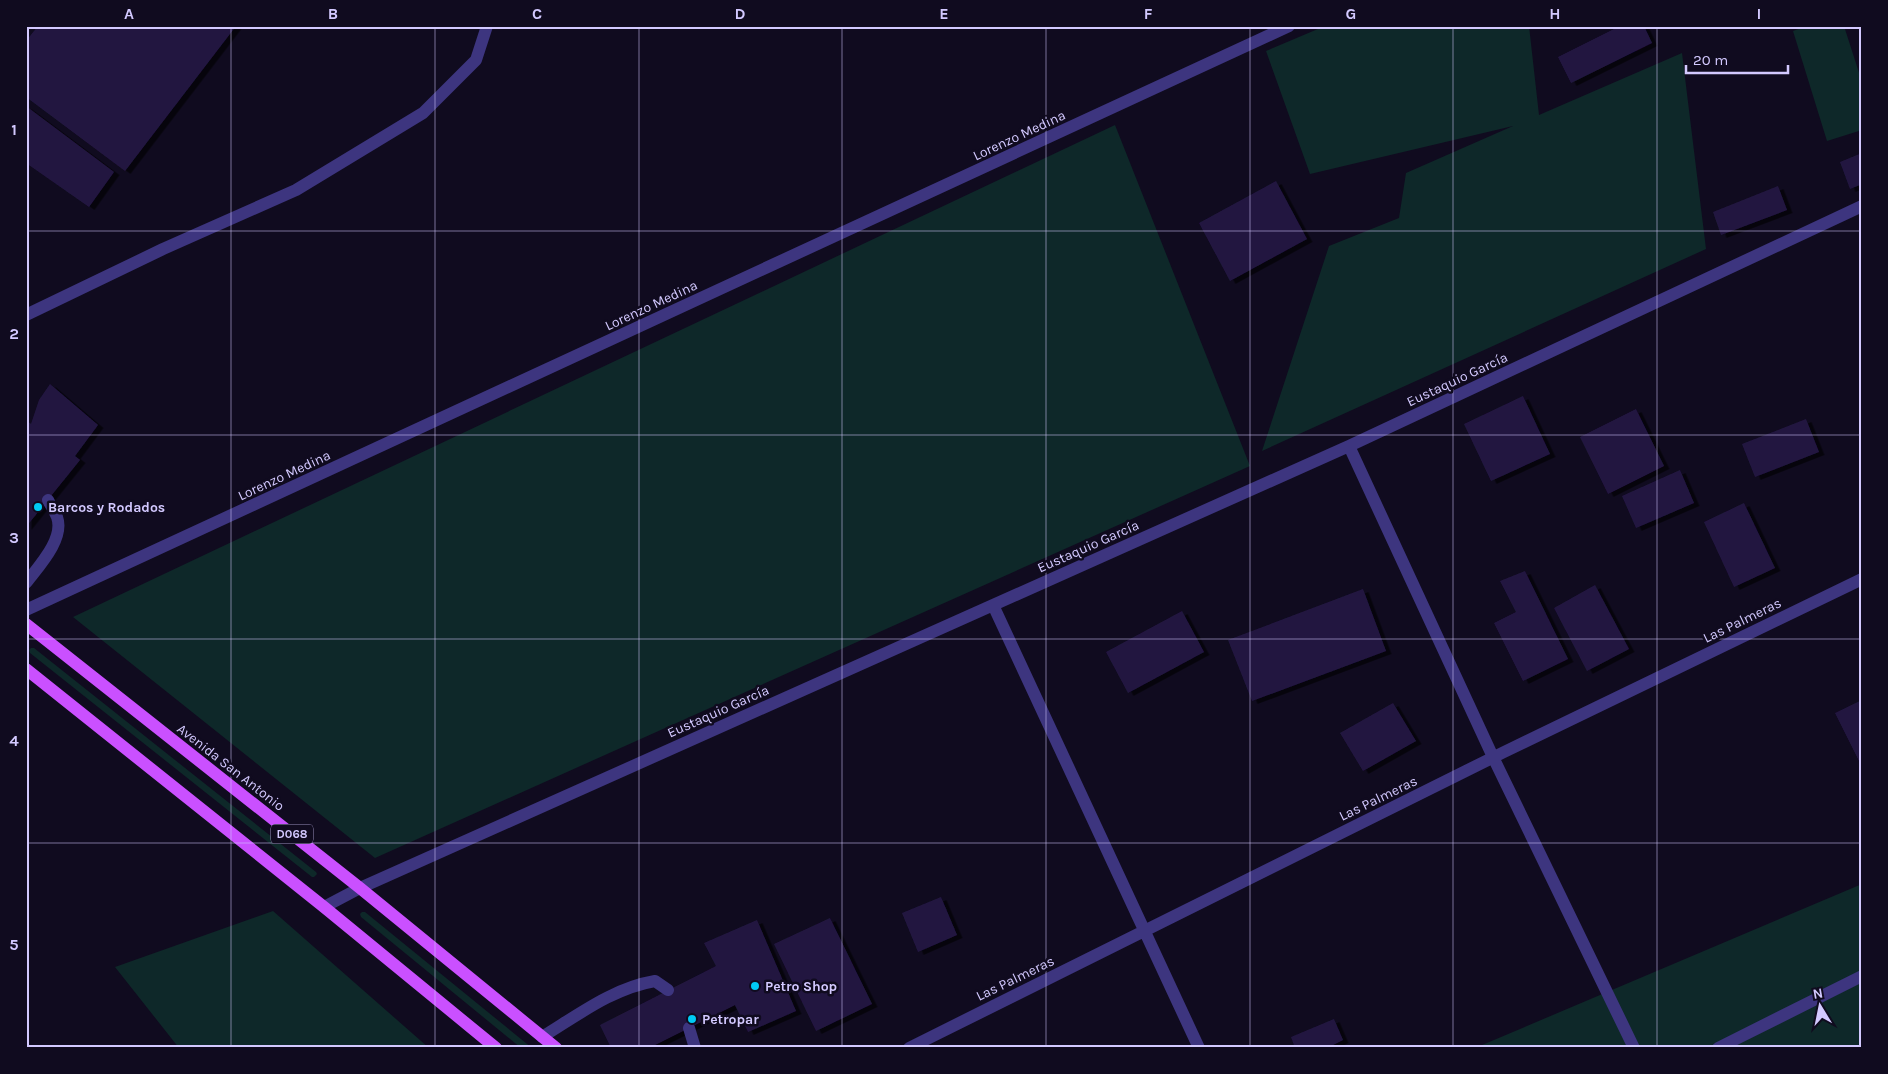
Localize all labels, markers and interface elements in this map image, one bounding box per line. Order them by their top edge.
text: A [124,4,134,23]
text: B [328,4,338,23]
text: C [532,4,542,23]
text: D [735,4,746,23]
text: E [939,4,949,23]
text: F [1144,4,1153,23]
text: G [1346,4,1356,23]
text: H [1549,4,1561,23]
text: I [1757,4,1761,23]
scale bar [1686,42,1788,74]
text: 20 m [1693,51,1728,69]
street label: Lorenzo Medina [970,107,1068,164]
text: 1 [11,120,17,139]
street label: Lorenzo Medina [602,277,700,334]
text: 2 [9,324,19,343]
street label: Eustaquio García [1404,349,1510,410]
street label: Lorenzo Medina [235,447,333,504]
place label: Barcos y Rodados [48,499,165,516]
marker: Barcos y Rodados [32,501,44,513]
street label: Eustaquio García [1035,516,1142,576]
text: 3 [9,528,19,547]
street label: Las Palmeras [1700,594,1784,647]
street label: Eustaquio García [665,681,772,741]
street label: Avenida San Antonio [174,720,288,815]
text: 4 [9,731,19,750]
street label: Las Palmeras [1336,772,1420,825]
road number: D068 [271,824,313,844]
text: 5 [9,935,19,954]
street label: Las Palmeras [973,952,1057,1005]
place label: Petro Shop [765,978,837,995]
marker: Petro Shop [749,980,761,992]
north arrow [1796,982,1846,1032]
text: N [1811,984,1824,1003]
place label: Petropar [702,1011,759,1028]
marker: Petropar [686,1013,698,1025]

